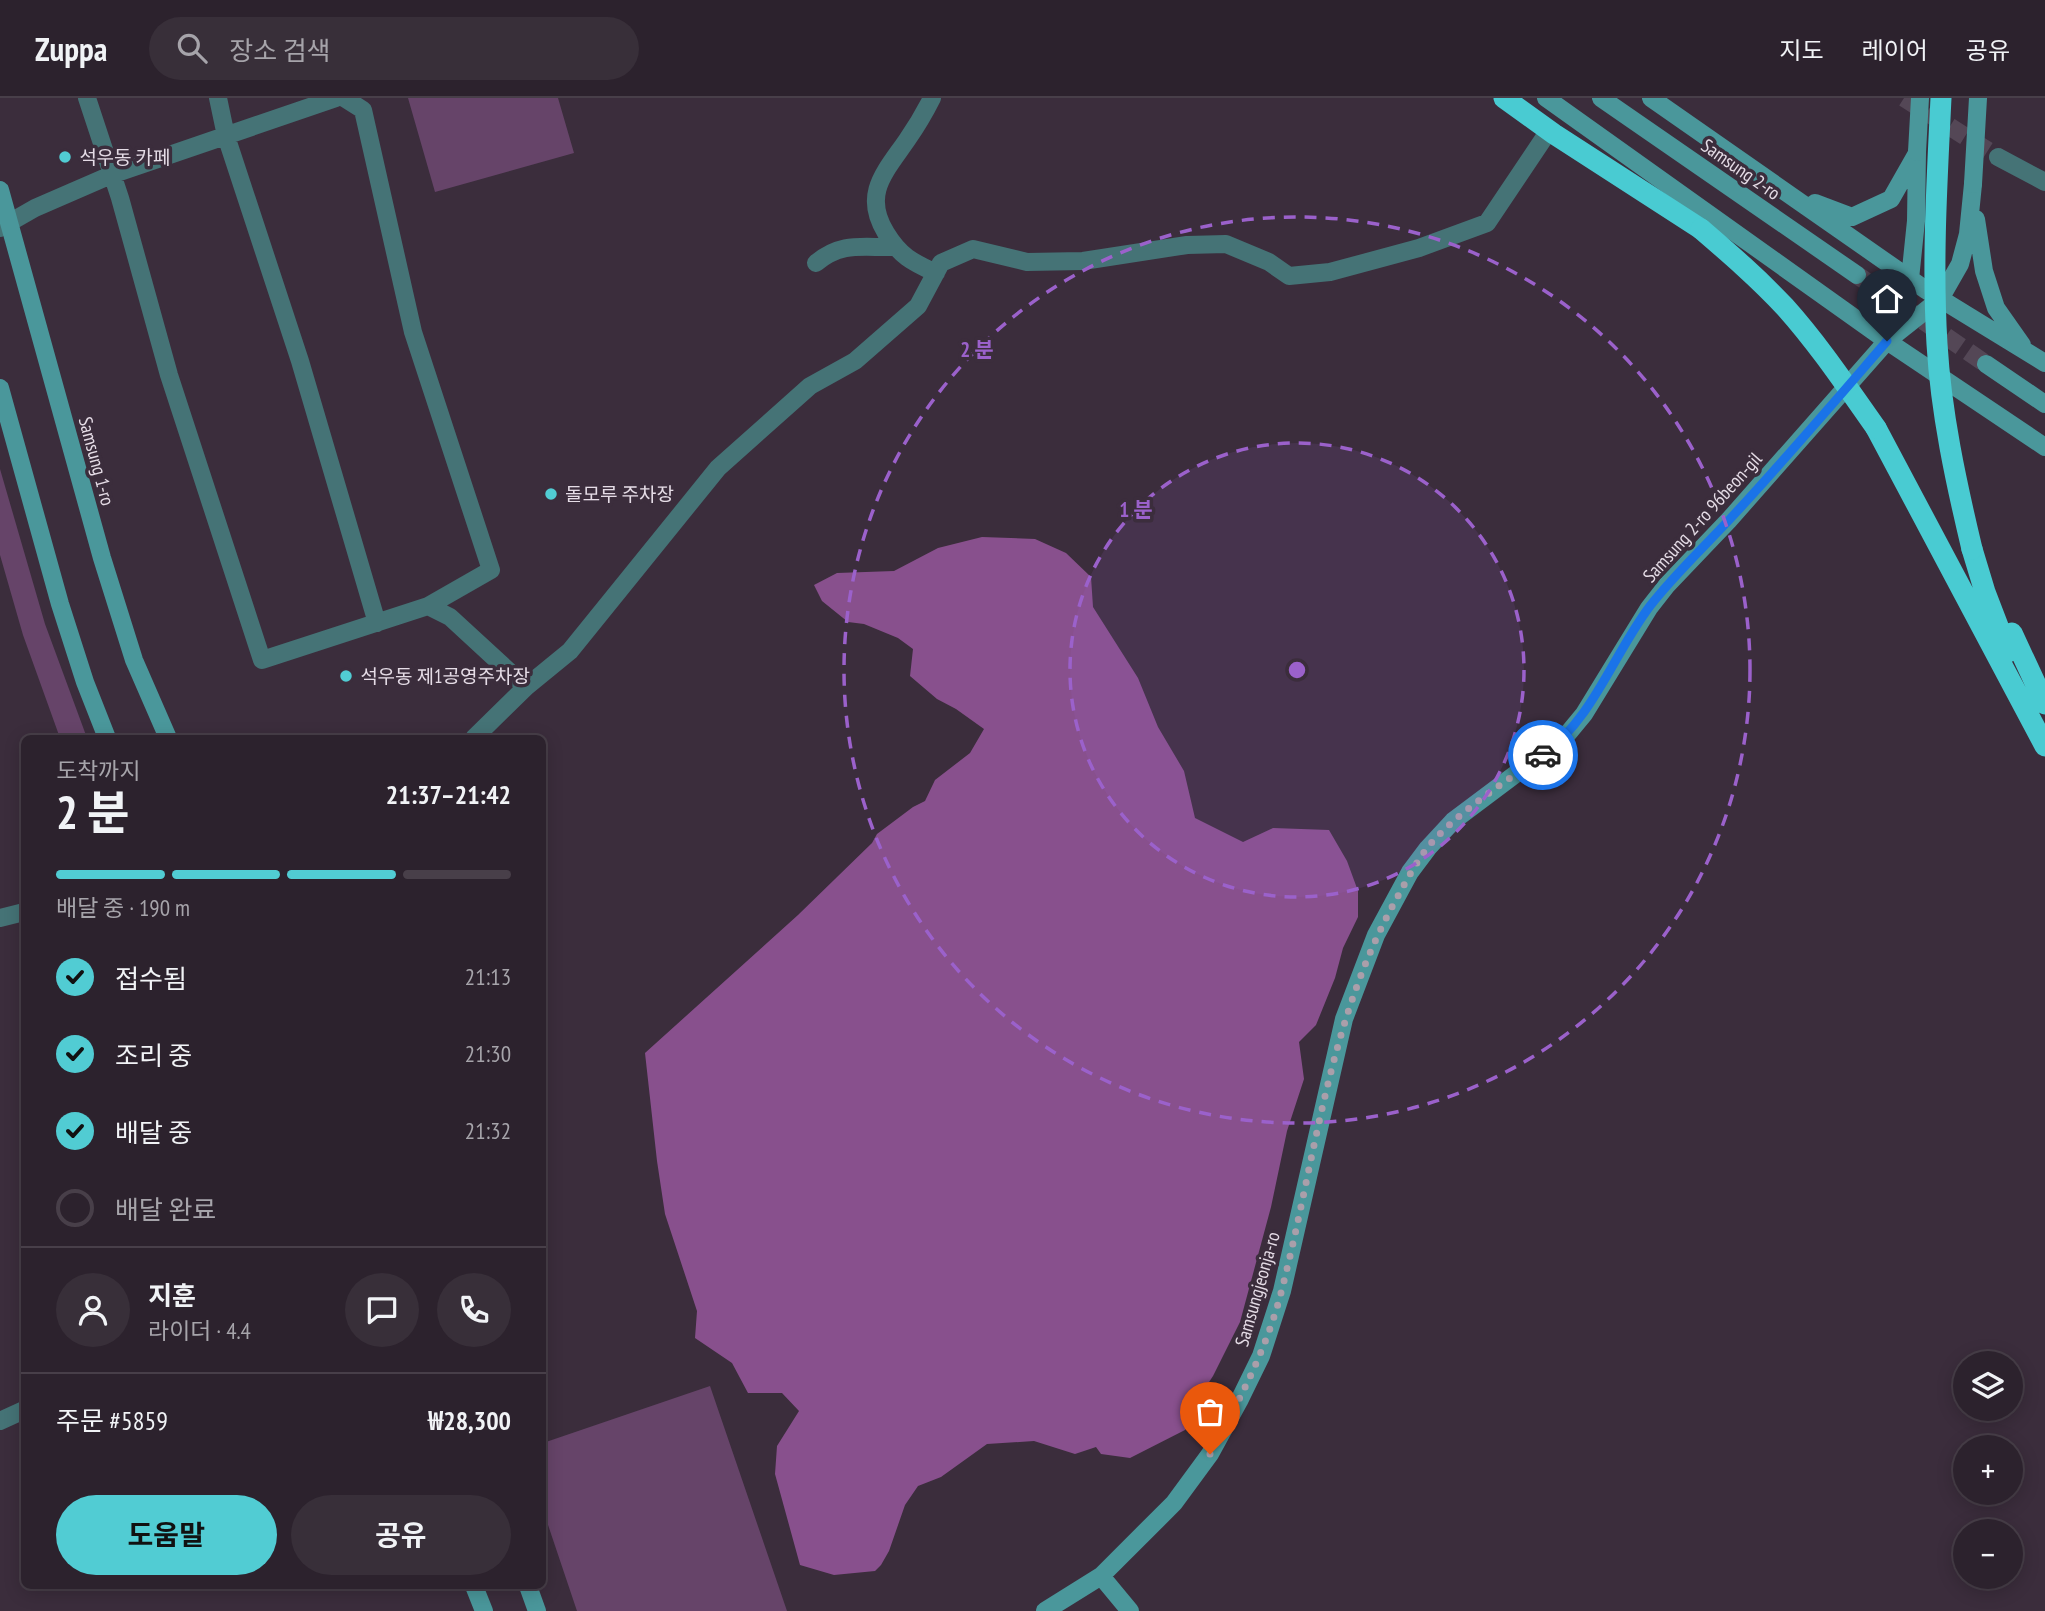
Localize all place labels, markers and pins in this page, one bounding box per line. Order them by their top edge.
place label: 석우동 카페 [79,145,170,169]
marker: 석우동 카페 [57,149,73,165]
pin [1857,269,1917,341]
place label: 돌모루 주차장 [565,482,674,506]
marker: 돌모루 주차장 [543,486,559,502]
centre of rings [1285,658,1309,682]
place label: 석우동 제1공영주차장 [360,664,530,688]
marker: 석우동 제1공영주차장 [338,668,354,684]
pin [1180,1382,1240,1454]

